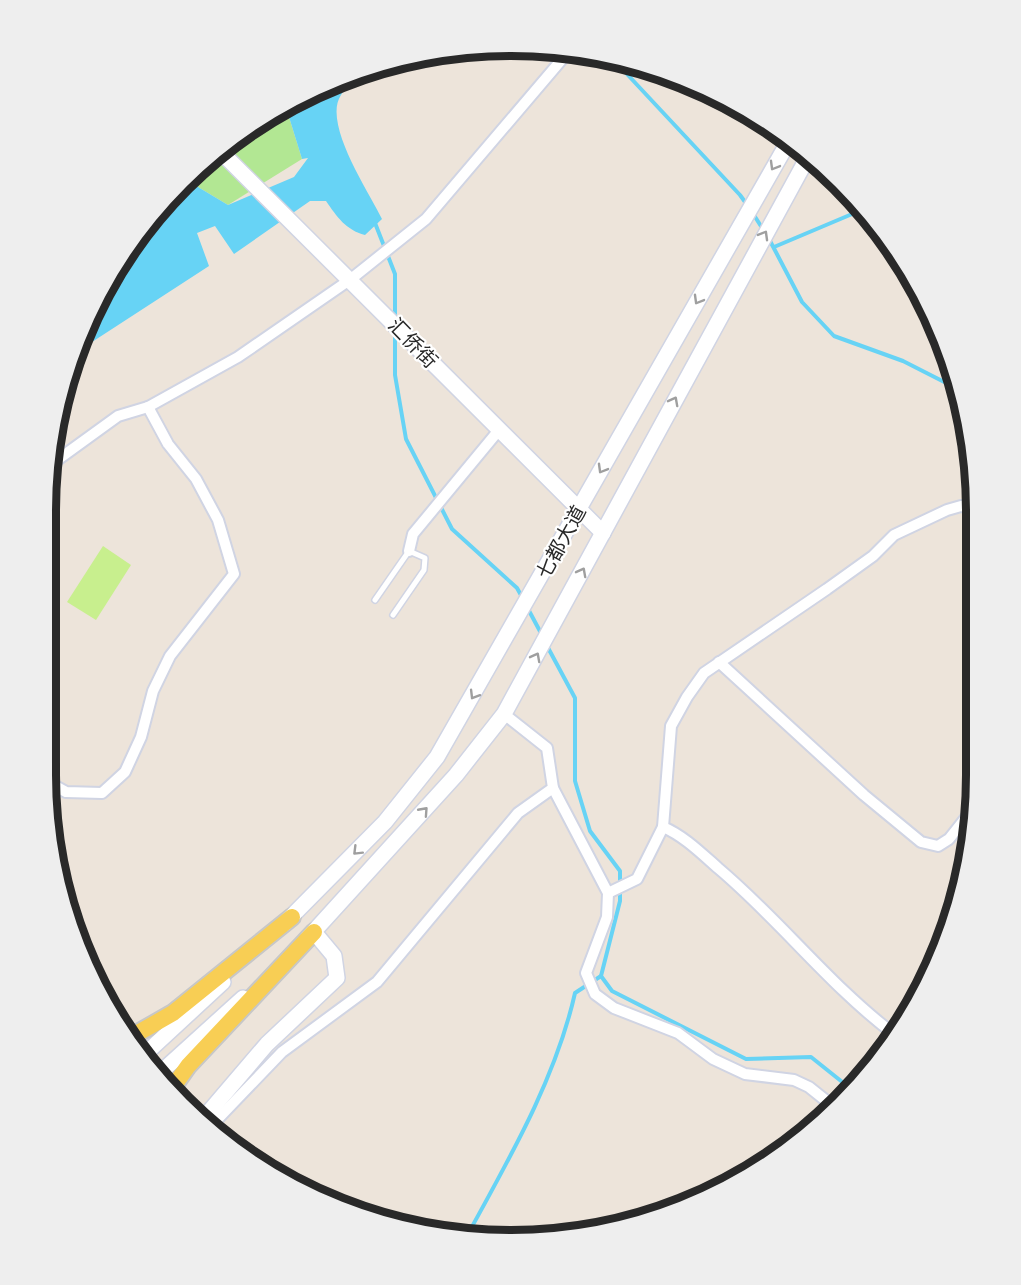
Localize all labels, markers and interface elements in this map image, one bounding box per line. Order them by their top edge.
one-way arrow [770,160,782,170]
one-way arrow [757,231,768,241]
one-way arrow [694,294,706,304]
street label: 汇侨街 [384,313,442,373]
one-way arrow [667,396,678,407]
one-way arrow [598,463,609,473]
street label: 七都大道 [531,501,591,583]
one-way arrow [575,568,586,579]
one-way arrow [529,653,540,663]
one-way arrow [469,689,481,699]
one-way arrow [417,807,428,818]
one-way arrow [354,843,365,854]

